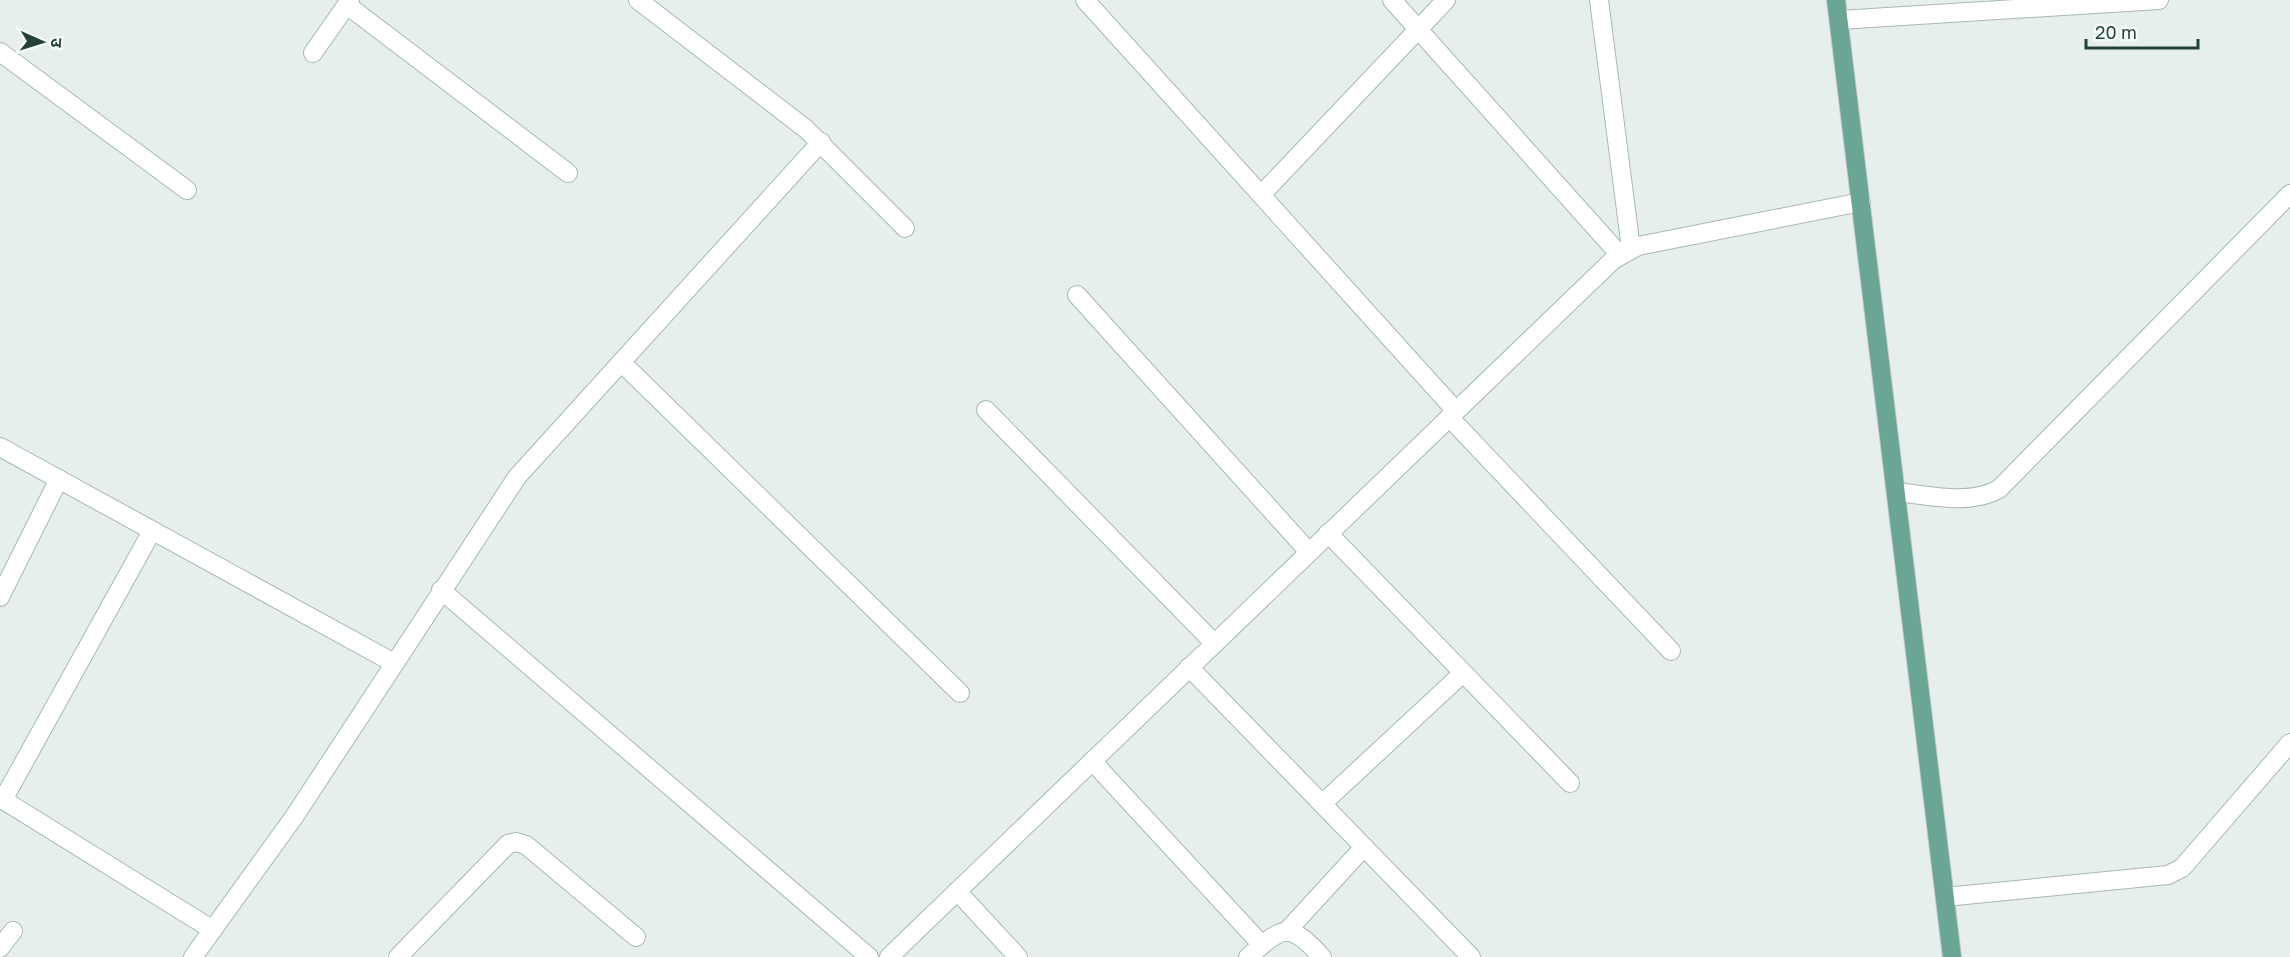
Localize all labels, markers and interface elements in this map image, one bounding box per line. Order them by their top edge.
north arrow [12,12,72,72]
scale bar [2086,12,2198,50]
text: 20 m [2095,21,2137,43]
text: उ [47,38,67,49]

